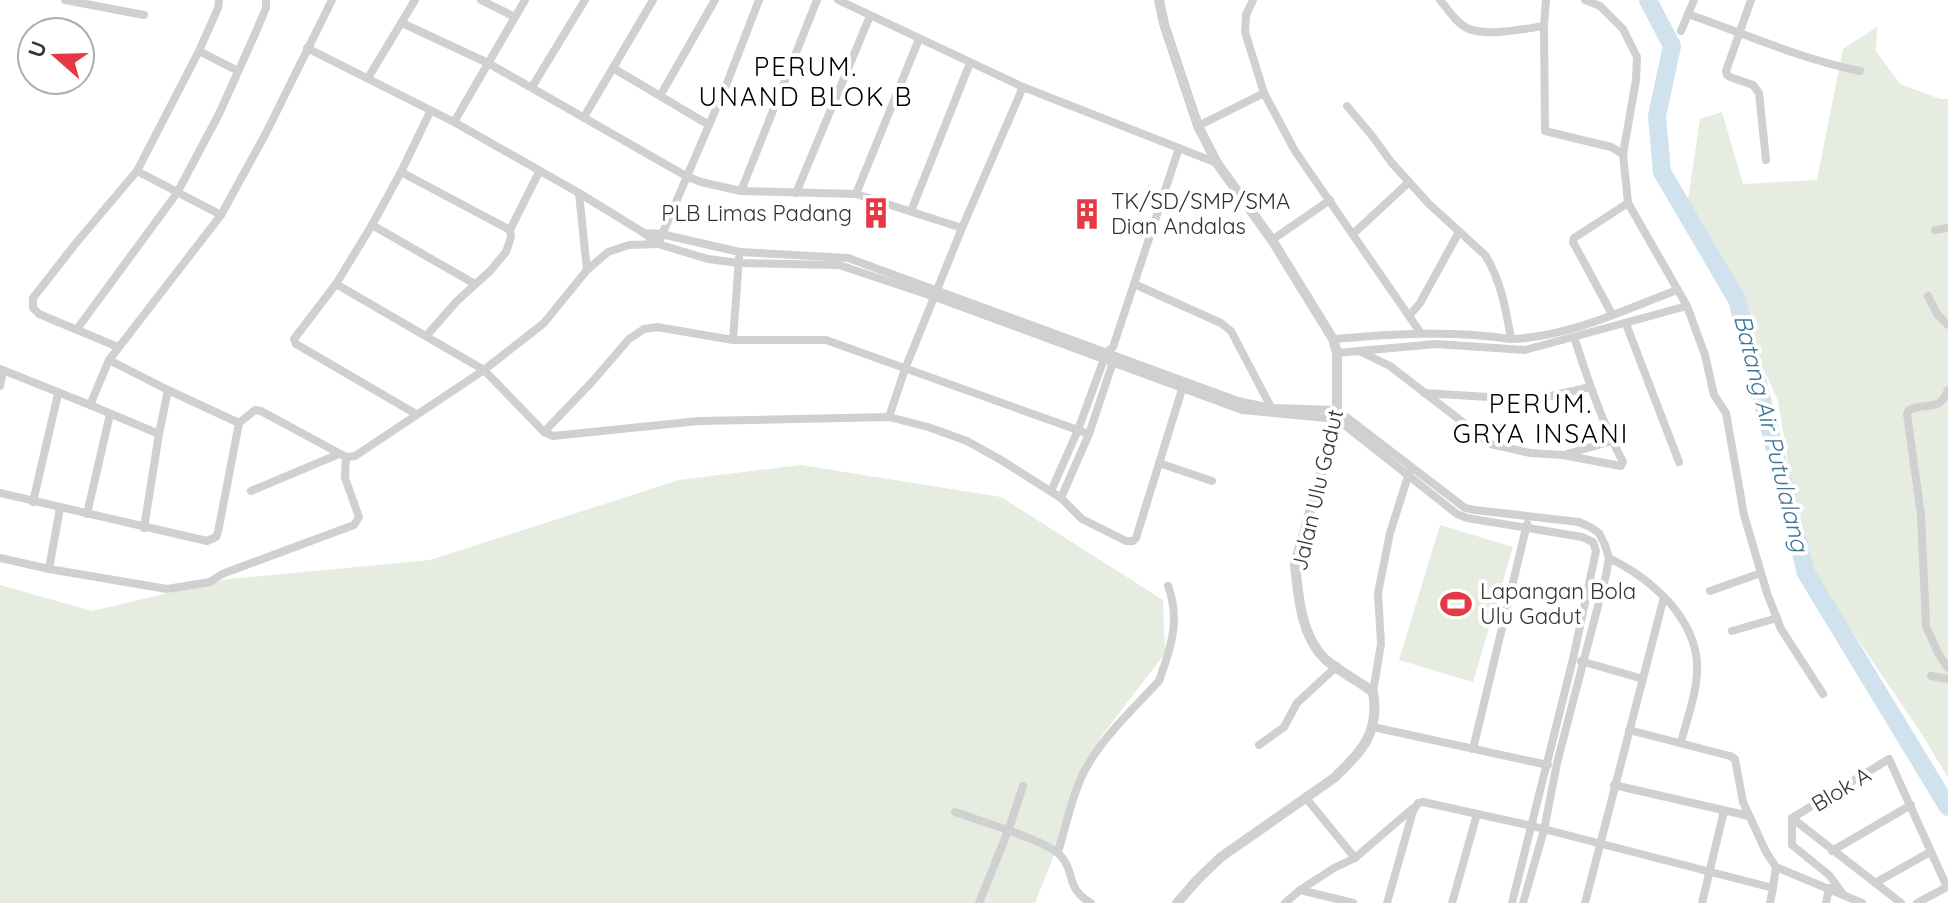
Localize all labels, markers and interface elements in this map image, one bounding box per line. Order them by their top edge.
north arrow [16,16,96,96]
text: U [21,37,53,61]
district label: PERUM. UNAND BLOK B [699,50,914,113]
place label: TK/SD/SMP/SMA Dian Andalas [1111,187,1290,240]
building icon: PLB Limas Padang [859,196,893,230]
building icon: TK/SD/SMP/SMA Dian Andalas [1070,197,1104,231]
place label: PLB Limas Padang [661,199,852,227]
water label: Batang Air Putulalang [1728,311,1816,556]
district label: PERUM. GRYA INSANI [1453,387,1629,450]
street label: Jalan Ulu Gadut [1285,407,1349,573]
place label: Lapangan Bola Ulu Gadut [1480,577,1636,630]
sports icon: Lapangan Bola Ulu Gadut [1439,587,1473,621]
street label: Blok A [1806,760,1876,818]

